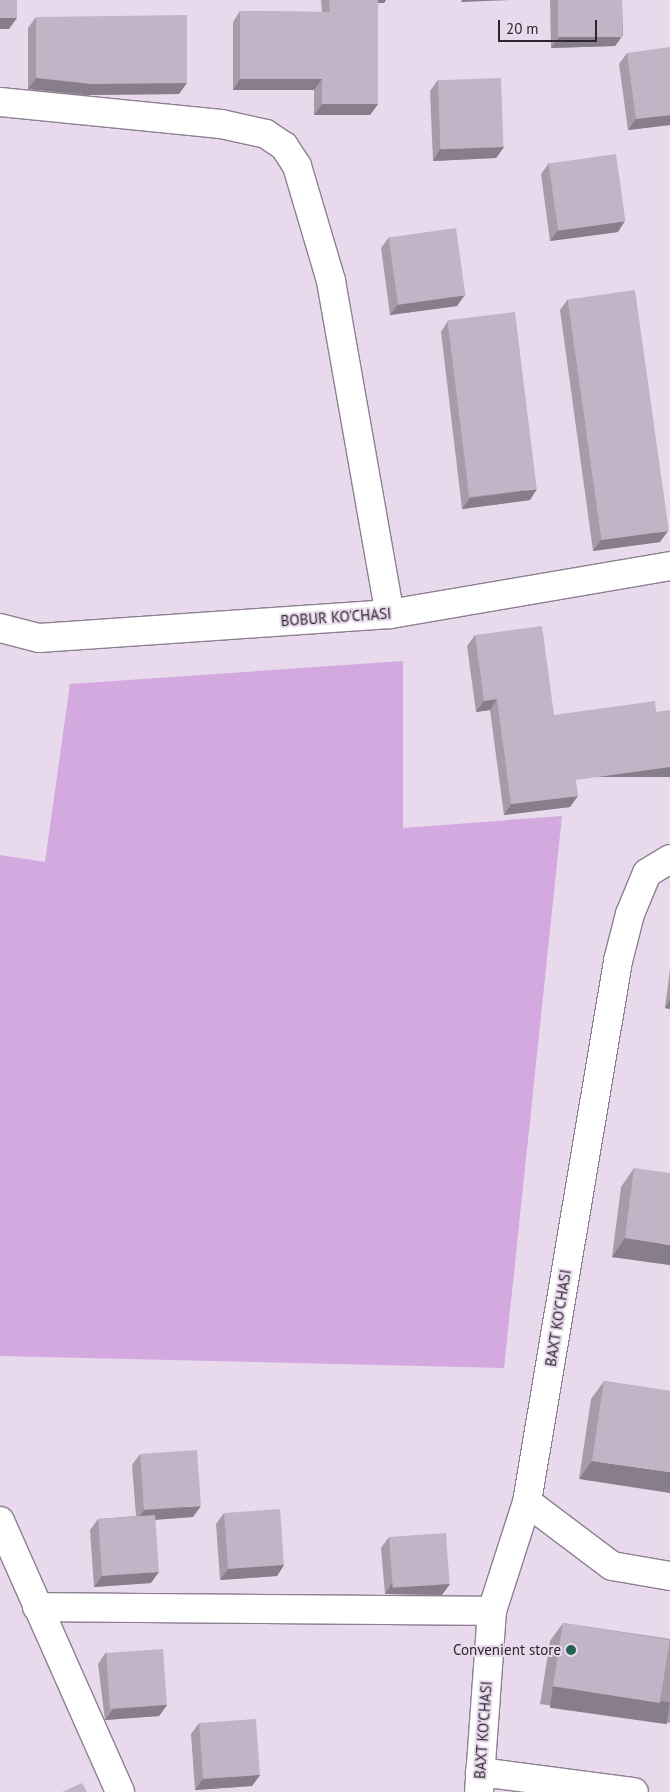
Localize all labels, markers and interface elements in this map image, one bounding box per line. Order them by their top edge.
scale bar [500,10,599,42]
text: 20 m [506,19,539,38]
street label: BOBUR KO'CHASI [280,604,392,630]
street label: BAXT KO'CHASI [541,1268,575,1368]
place label: Convenient store [453,1641,561,1659]
marker: Convenient store [565,1644,577,1656]
street label: BAXT KO'CHASI [471,1680,495,1780]

